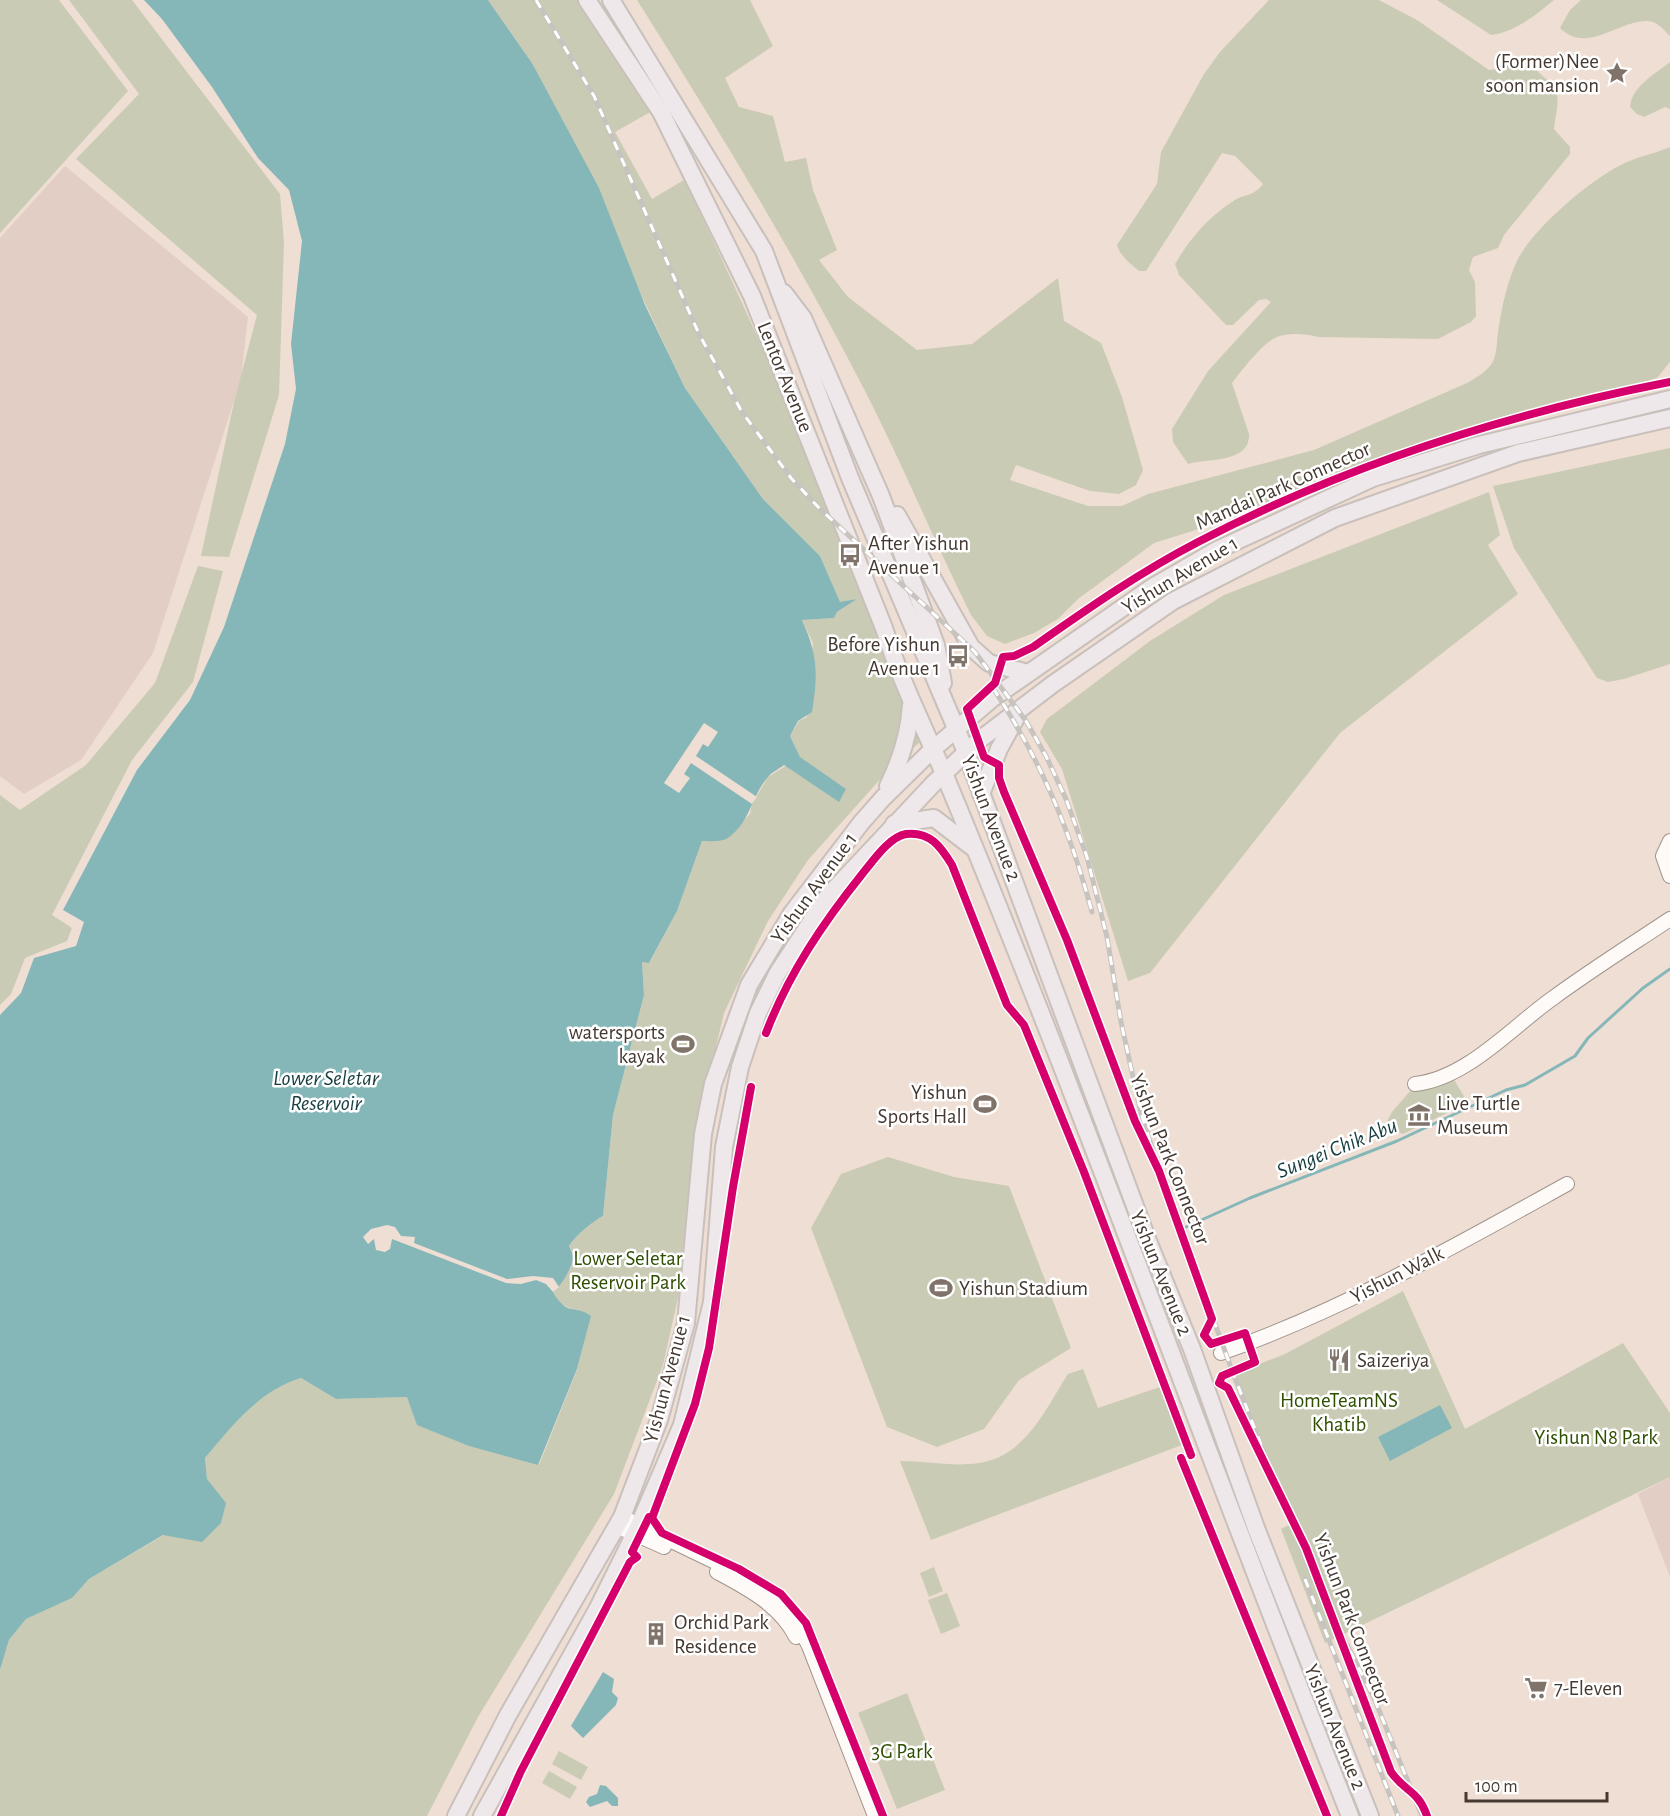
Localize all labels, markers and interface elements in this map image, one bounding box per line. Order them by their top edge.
place label: (Former)Nee soon mansion [1486,51,1599,96]
place icon: (Former)Nee soon mansion [1604,60,1630,86]
street label: Lentor Avenue [753,319,817,435]
street label: Mandai Park Connector [1193,438,1374,534]
street label: Yishun Avenue 1 [1118,532,1242,618]
place label: After Yishun Avenue 1 [868,533,969,578]
bus stop icon: After Yishun Avenue 1 [837,542,863,568]
place label: Before Yishun Avenue 1 [827,634,940,679]
bus stop icon: Before Yishun Avenue 1 [945,643,971,669]
street label: Yishun Avenue 2 [957,752,1025,884]
street label: Yishun Avenue 1 [767,829,861,947]
place label: watersports kayak [569,1022,665,1067]
sports icon: watersports kayak [670,1031,696,1057]
water label: Lower Seletar Reservoir [273,1067,380,1114]
street label: Yishun Park Connector [1126,1071,1214,1248]
place label: Yishun Sports Hall [878,1082,967,1127]
sports icon: Yishun Sports Hall [972,1091,998,1117]
place label: Live Turtle Museum [1437,1093,1520,1138]
museum icon: Live Turtle Museum [1406,1102,1432,1128]
water label: Sungei Chik Abu [1274,1114,1400,1182]
street label: Yishun Avenue 2 [1126,1207,1196,1339]
street label: Yishun Walk [1347,1242,1447,1307]
park label: Lower Seletar Reservoir Park [570,1248,686,1293]
sports icon: Yishun Stadium [928,1275,954,1301]
place label: Yishun Stadium [959,1278,1088,1299]
street label: Yishun Avenue 1 [640,1313,694,1445]
restaurant icon: Saizeriya [1326,1347,1352,1373]
place label: Saizeriya [1357,1350,1430,1371]
park label: HomeTeamNS Khatib [1280,1390,1398,1435]
park label: Yishun N8 Park [1534,1427,1658,1448]
street label: Yishun Park Connector [1310,1530,1395,1708]
place label: Orchid Park Residence [674,1612,769,1657]
building icon: Orchid Park Residence [643,1621,669,1647]
street label: Yishun Avenue 2 [1300,1661,1370,1793]
supermarket icon: 7-Eleven [1523,1675,1549,1701]
place label: 7-Eleven [1554,1678,1623,1699]
park label: 3G Park [872,1741,933,1762]
scale bar [1466,1765,1607,1803]
text: 100 m [1475,1778,1518,1796]

